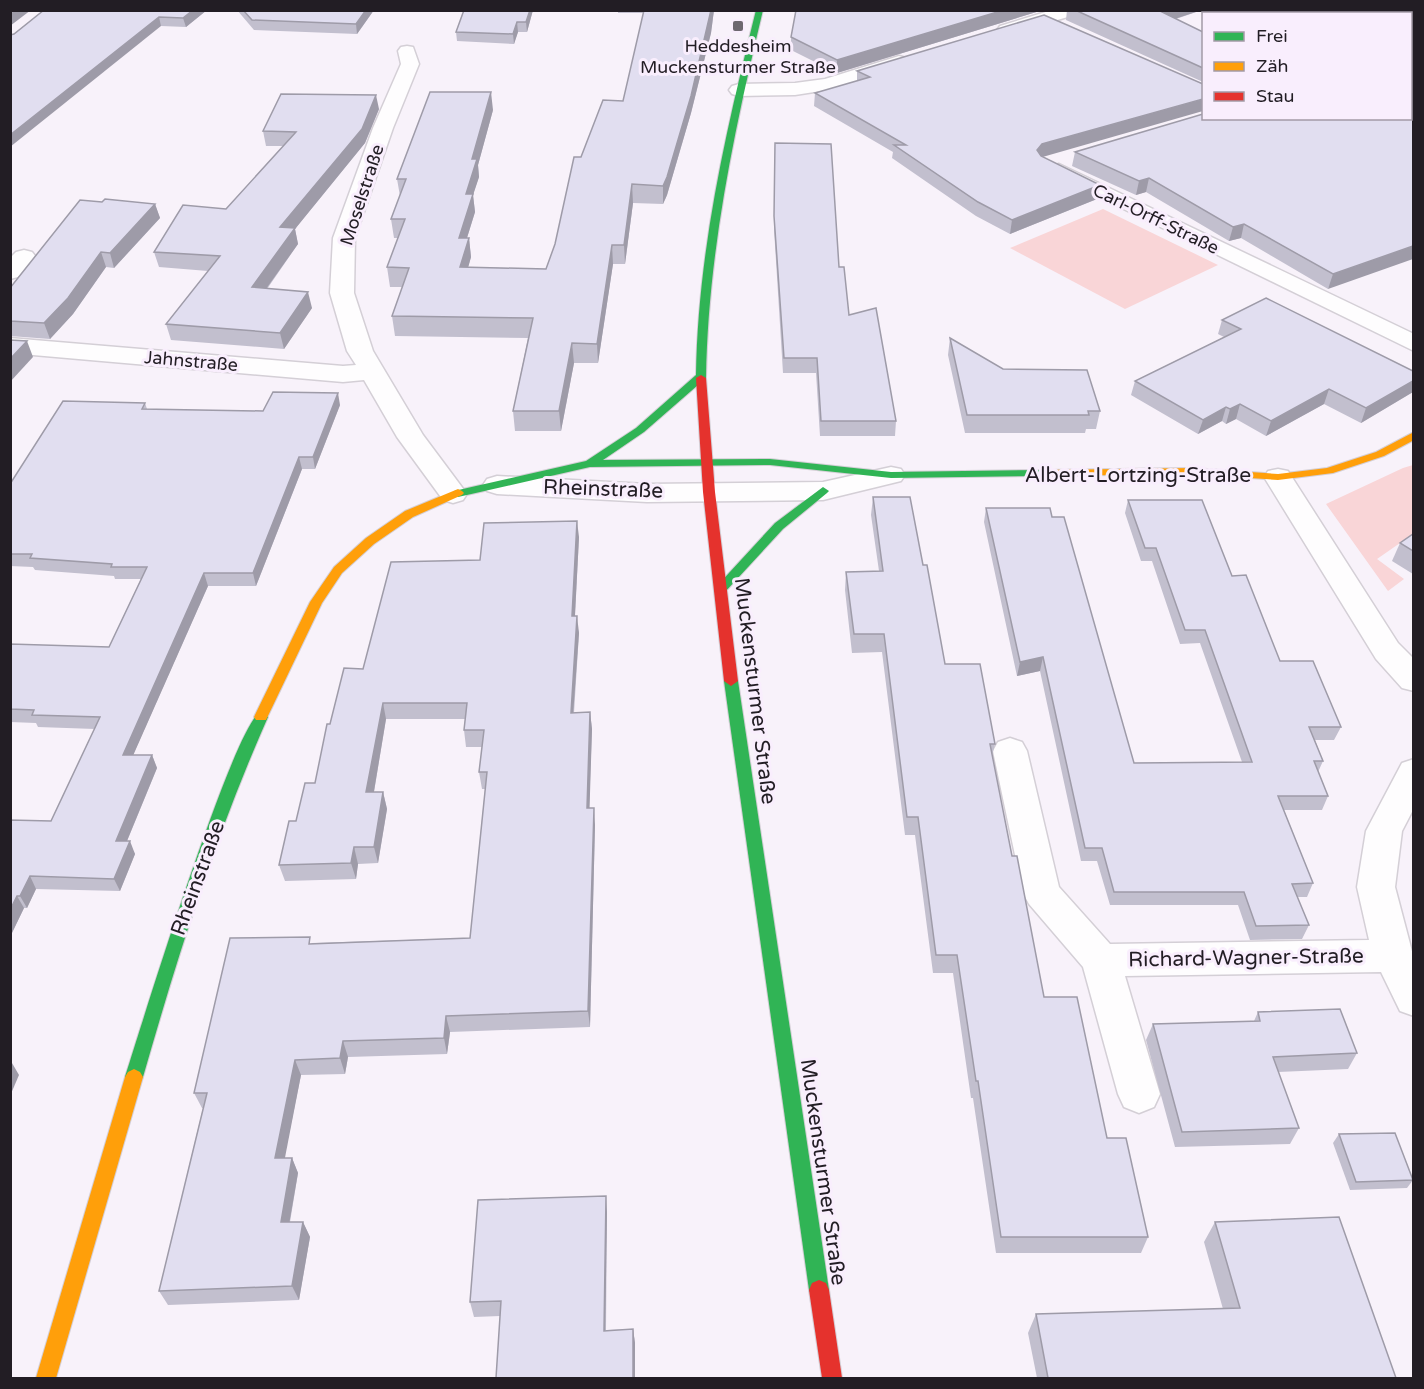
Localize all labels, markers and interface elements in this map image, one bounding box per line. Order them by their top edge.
legend [1202,12,1412,120]
marker: Heddesheim Muckensturmer Straße [731,19,745,33]
text: Frei [1256,25,1288,47]
place label: Heddesheim Muckensturmer Straße [640,35,836,78]
text: Zäh [1256,55,1289,77]
text: Stau [1256,85,1295,107]
street label: Moselstraße [335,142,389,248]
street label: Carl-Orff-Straße [1089,179,1223,259]
street label: Jahnstraße [143,346,239,376]
street label: Albert-Lortzing-Straße [1025,463,1251,488]
street label: Rheinstraße [543,474,664,504]
street label: Muckensturmer Straße [729,576,781,806]
street label: Rheinstraße [166,817,230,939]
street label: Richard-Wagner-Straße [1128,943,1364,973]
street label: Muckensturmer Straße [795,1057,851,1287]

